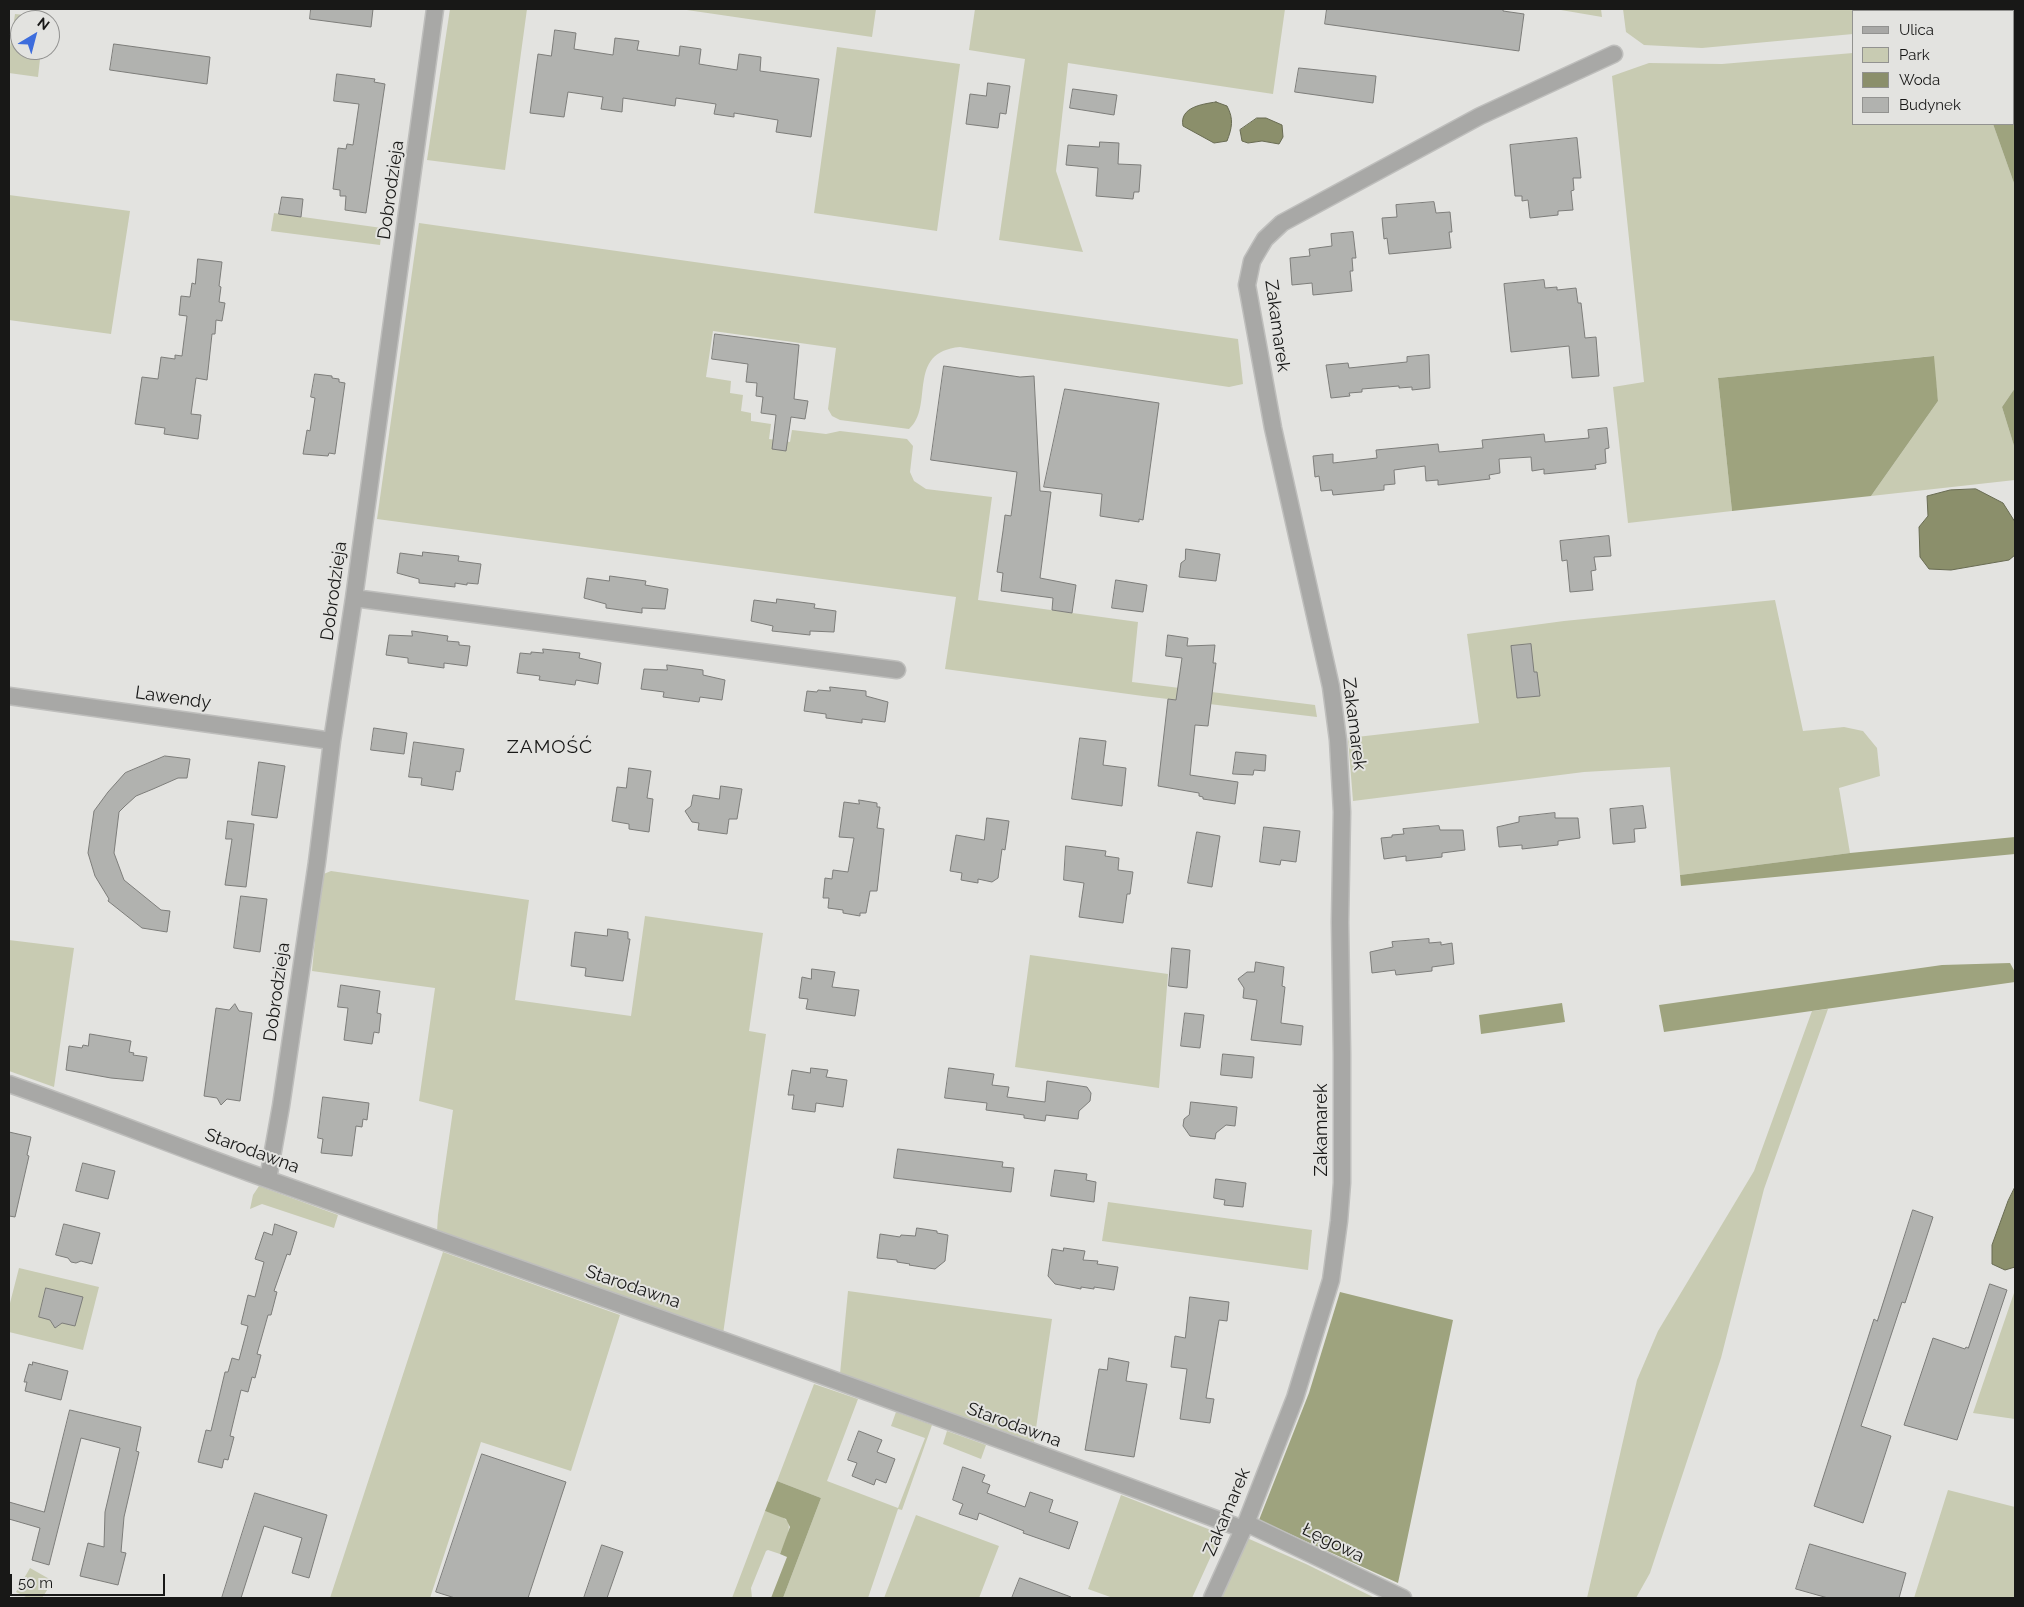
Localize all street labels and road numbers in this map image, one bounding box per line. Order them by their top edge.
street label: Dobrodzieja [373,139,409,241]
street label: Zakamarek [1260,278,1294,374]
street label: Dobrodzieja [316,540,352,642]
street label: Zakamarek [1338,677,1370,771]
street label: Lawendy [134,682,212,714]
street label: Dobrodzieja [259,941,295,1043]
street label: Zakamarek [1311,1084,1333,1176]
street label: Starodawna [202,1124,302,1178]
street label: Starodawna [583,1261,683,1313]
street label: Starodawna [964,1398,1064,1452]
street label: Zakamarek [1199,1465,1255,1559]
street label: Łęgowa [1298,1519,1368,1567]

